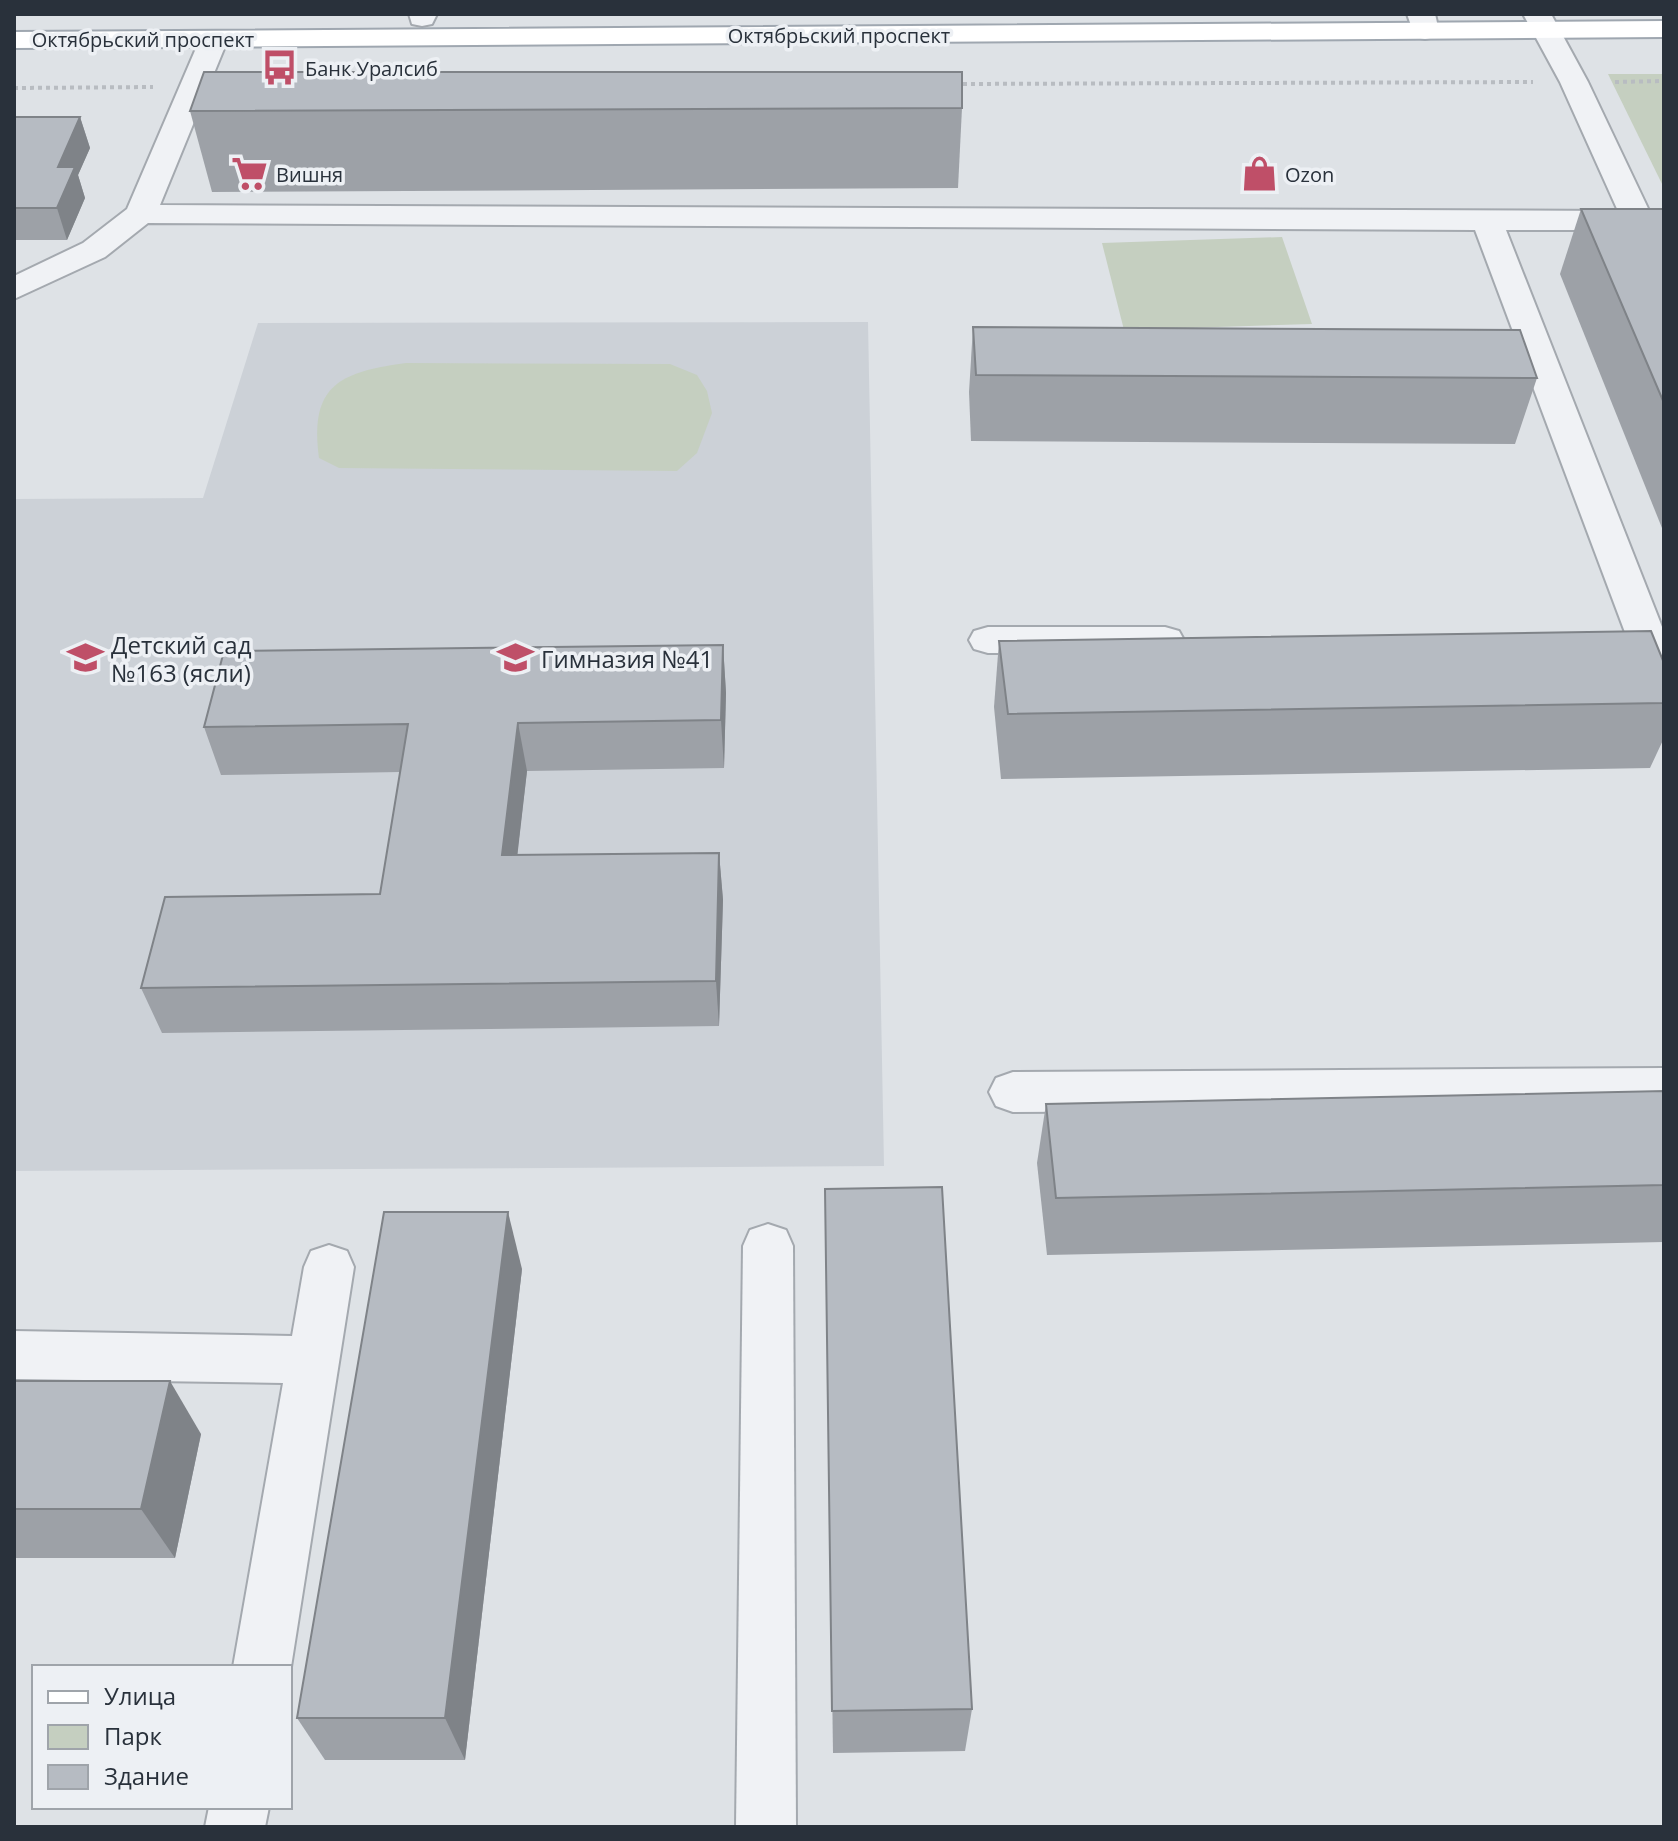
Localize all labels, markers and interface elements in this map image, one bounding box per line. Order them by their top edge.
street label: Октябрьский проспект [728,22,950,49]
street label: Октябрьский проспект [32,26,254,53]
bus stop icon: Банк Уралсиб [260,49,298,87]
place label: Банк Уралсиб [305,55,438,82]
supermarket icon: Вишня [231,155,269,193]
shop icon: Ozon [1240,155,1278,193]
place label: Вишня [276,161,343,188]
place label: Ozon [1285,161,1334,188]
place label: Детский сад №163 (ясли) [111,628,252,689]
school or university icon: Детский сад №163 (ясли) [66,639,104,677]
school or university icon: Гимназия №41 [496,639,534,677]
place label: Гимназия №41 [541,642,713,675]
legend [32,1665,292,1809]
text: Улица [104,1679,176,1712]
text: Парк [104,1719,162,1752]
text: Здание [104,1759,189,1792]

